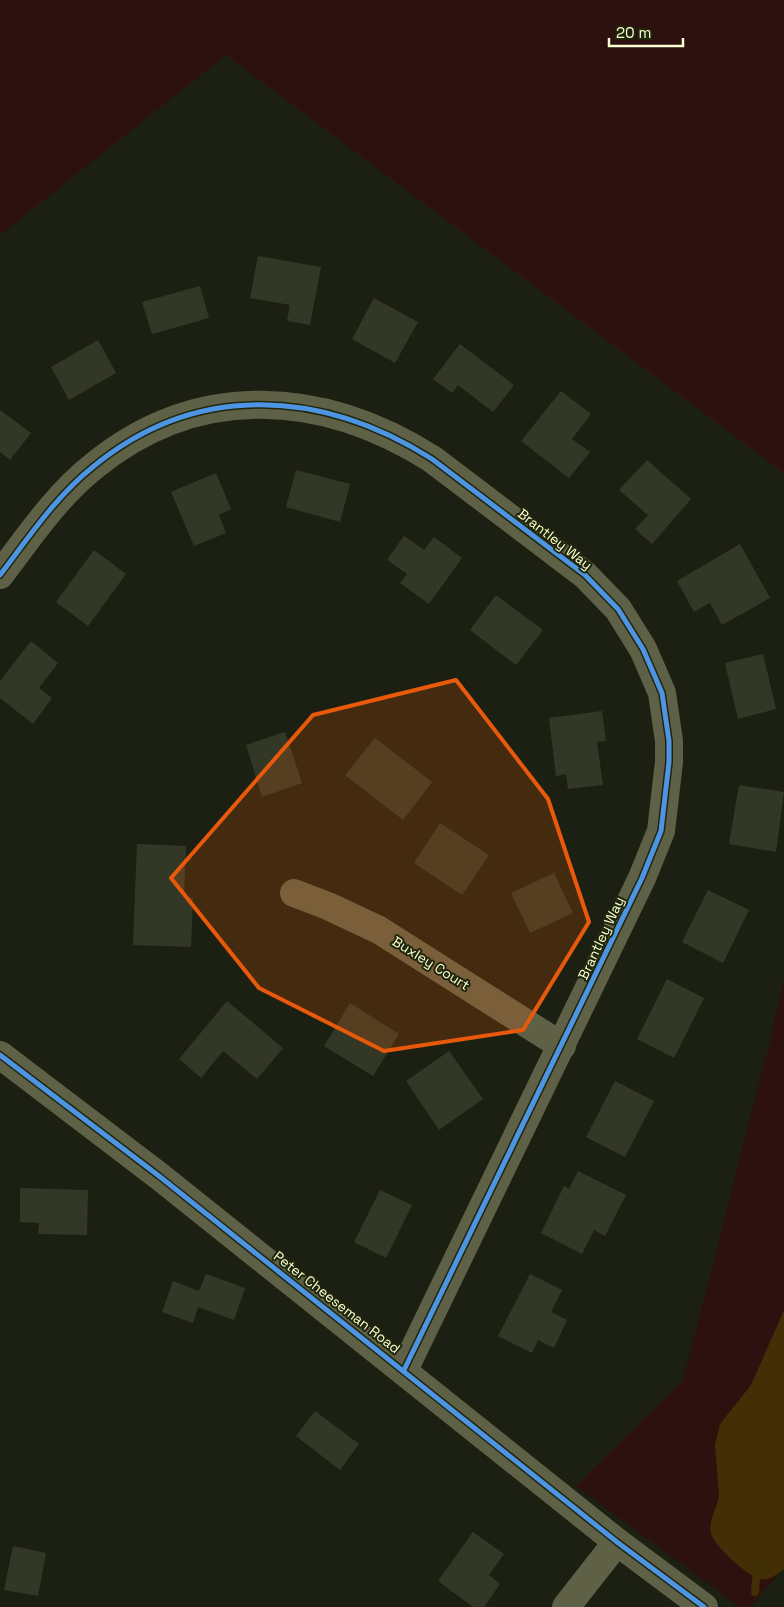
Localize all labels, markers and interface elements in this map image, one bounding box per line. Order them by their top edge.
scale bar [609,15,683,47]
text: 20 m [616,23,651,42]
street label: Brantley Way [514,504,596,574]
street label: Brantley Way [574,894,628,982]
street label: Buxley Court [389,932,473,994]
street label: Peter Cheeseman Road [270,1247,404,1357]

